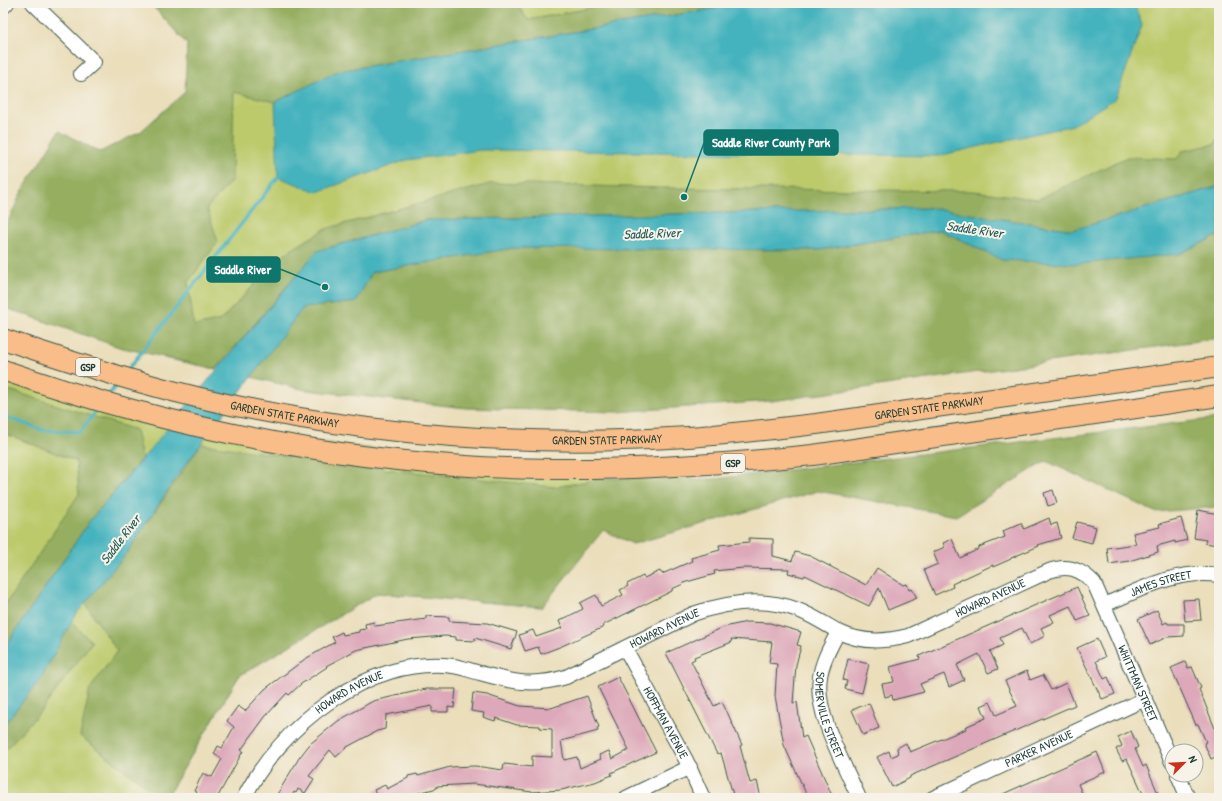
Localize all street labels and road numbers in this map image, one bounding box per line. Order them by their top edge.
road number: GSP [76,358,100,376]
street label: GARDEN STATE PARKWAY [874,391,985,424]
street label: GARDEN STATE PARKWAY [229,396,341,432]
street label: GARDEN STATE PARKWAY [552,429,663,449]
road number: GSP [721,454,745,472]
street label: JAMES STREET [1127,566,1193,601]
street label: HOWARD AVENUE [952,574,1029,621]
street label: HOWARD AVENUE [627,603,702,652]
street label: WHITTMAN STREET [1114,642,1163,724]
street label: HOWARD AVENUE [311,666,386,717]
street label: SOMERVILLE STREET [811,670,849,761]
street label: HOFFMAN AVENUE [640,683,693,762]
street label: PARKER AVENUE [1002,725,1076,771]

